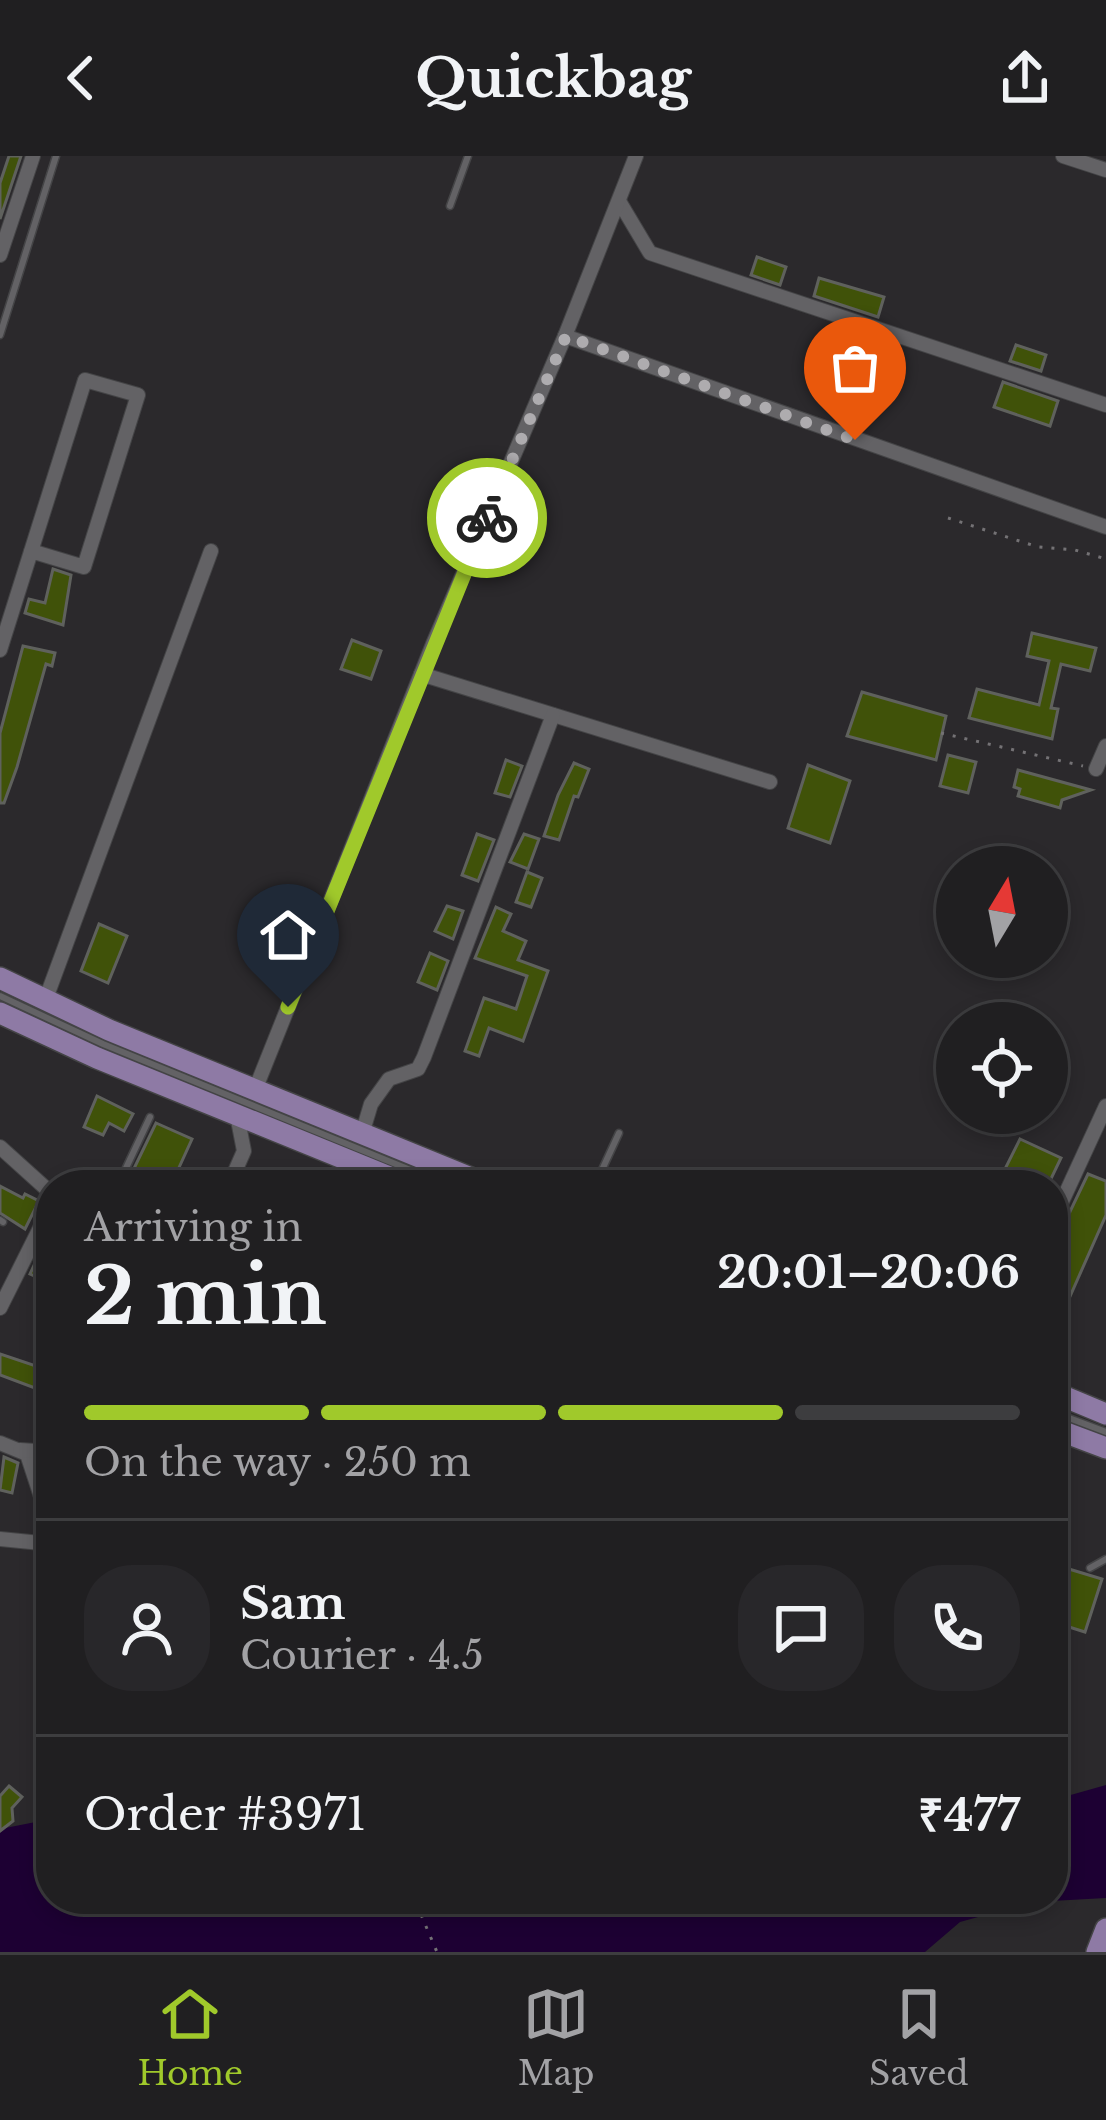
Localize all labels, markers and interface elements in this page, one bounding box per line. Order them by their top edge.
icon: back [48,45,114,111]
text: Quickbag [415,45,691,112]
icon: share [992,45,1058,111]
pin [804,317,906,440]
icon: bag [822,335,888,401]
courier [427,458,547,578]
icon: bike [454,485,520,551]
north arrow [936,846,1068,978]
map controls [936,846,1068,1134]
pin [237,884,339,1007]
icon: home [255,902,321,968]
button: locate [936,1002,1068,1134]
text: Arriving in [84,1203,303,1252]
text: 20:01–20:06 [717,1244,1020,1300]
text: 2 min [84,1248,327,1345]
text: On the way · 250 m [84,1438,471,1487]
button: person [84,1565,210,1691]
button: chat [738,1565,864,1691]
button: phone [894,1565,1020,1691]
text: Sam [240,1575,345,1631]
text: Courier · 4.5 [240,1631,484,1680]
text: Order #3971 [84,1786,366,1842]
text: ₹477 [918,1787,1020,1843]
tab: Home [137,1981,243,2094]
tab: Map [518,1981,594,2094]
tab: Saved [869,1981,969,2094]

